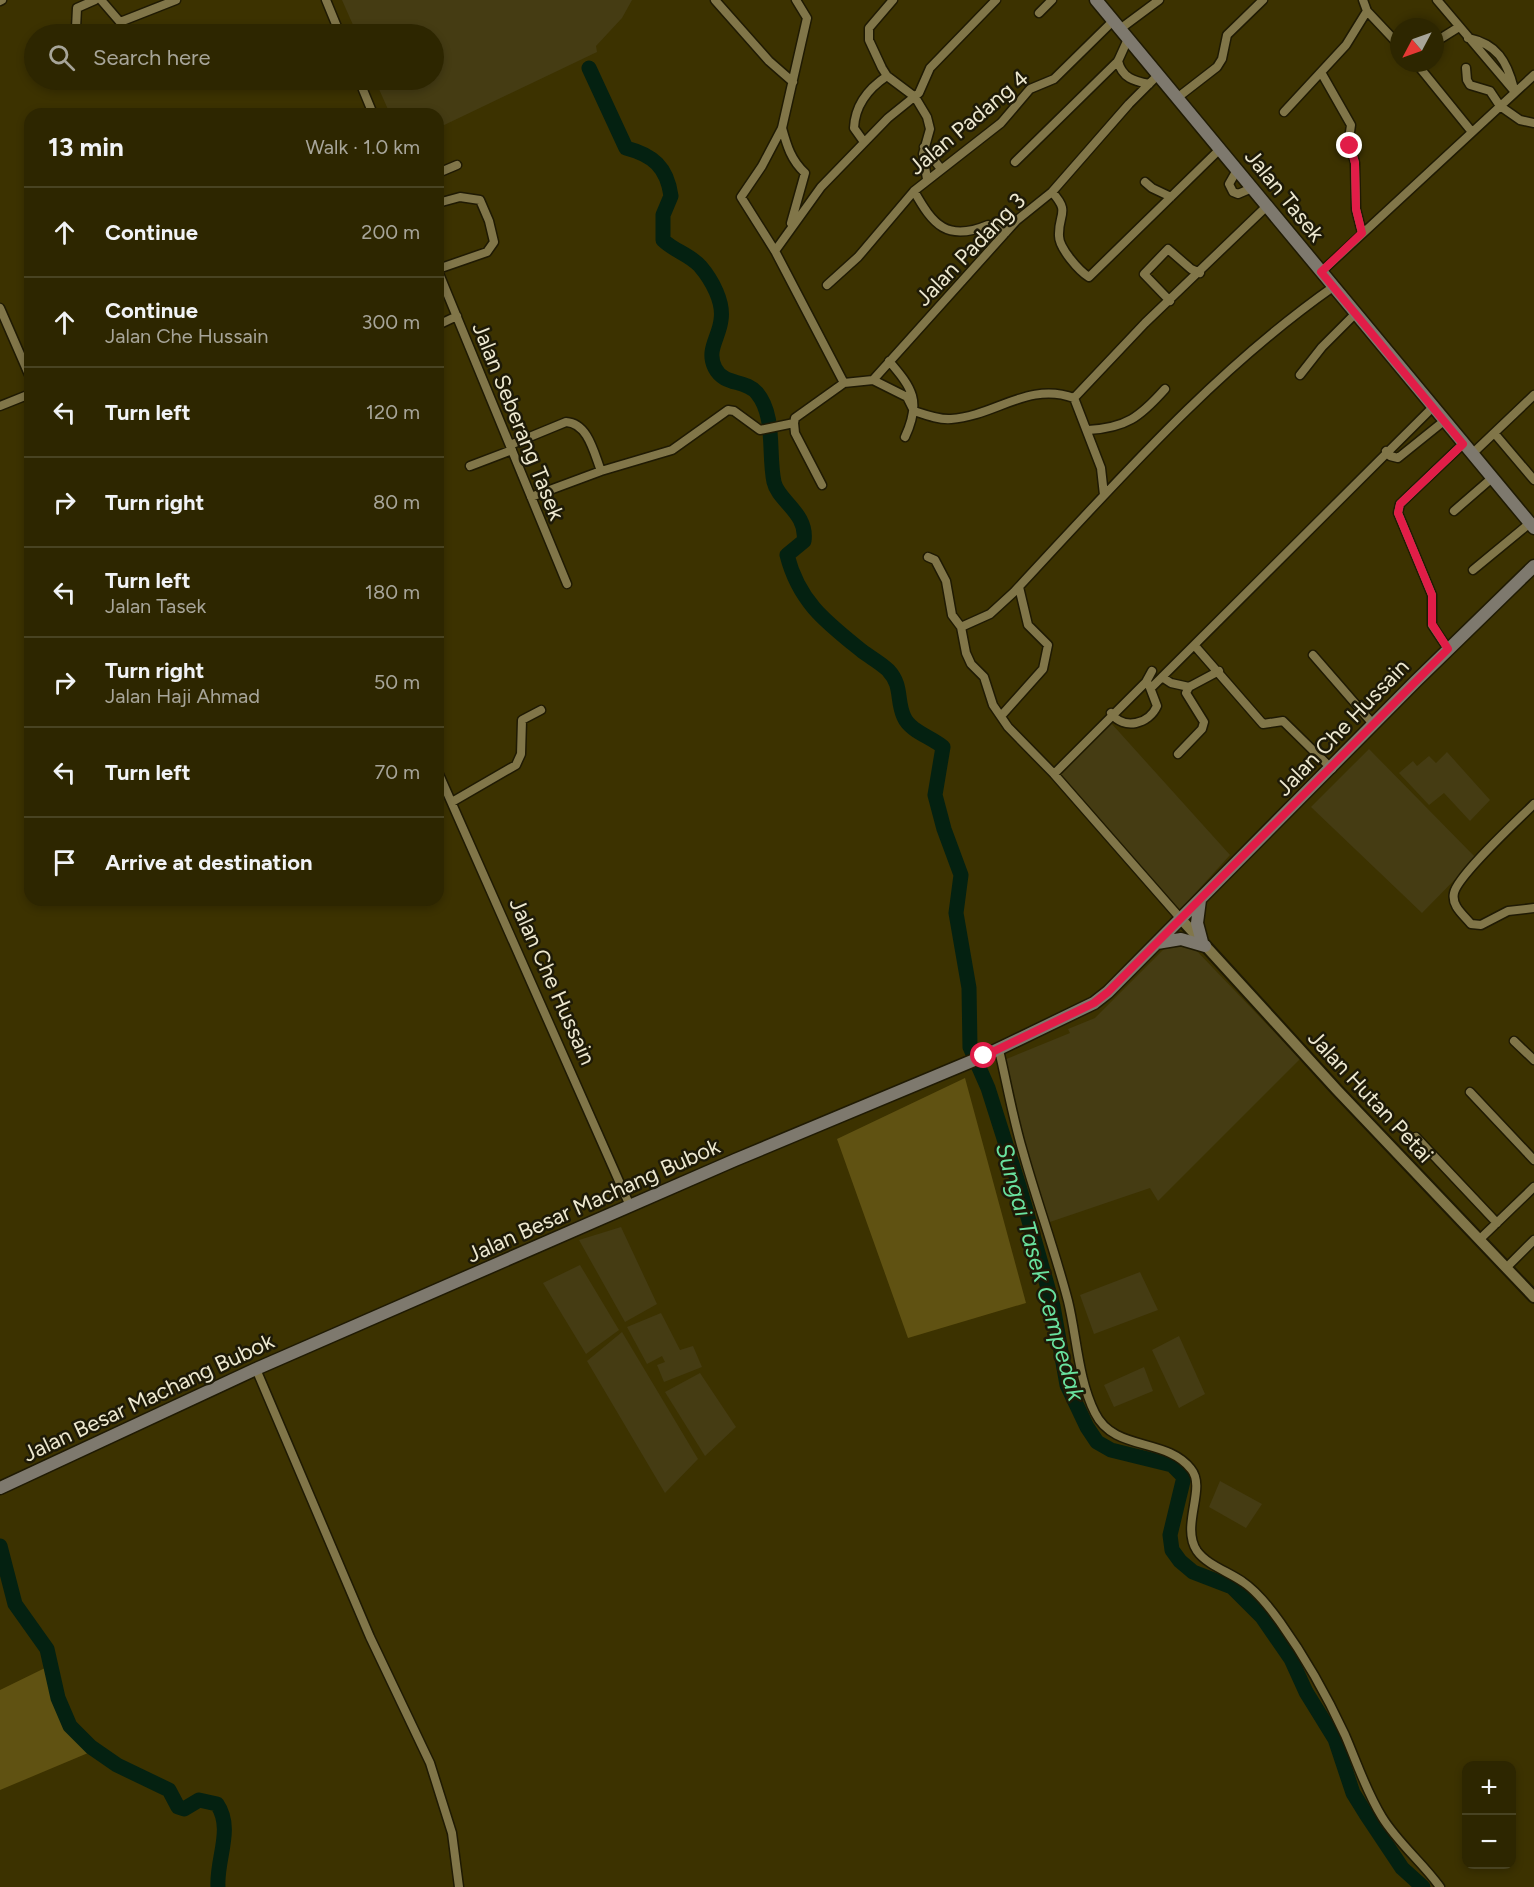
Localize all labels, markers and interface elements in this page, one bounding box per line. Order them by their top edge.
north arrow [1390,18,1444,72]
search box [24,24,444,90]
icon: search [45,41,78,74]
text: Search here [93,44,211,71]
street label: Jalan Padang 4 [903,64,1034,180]
text: 13 min [48,131,124,163]
route end [1336,132,1362,158]
text: Walk · 1.0 km [305,135,420,159]
street label: Jalan Tasek [1239,144,1330,247]
street label: Jalan Padang 3 [910,187,1031,312]
icon: ahead [48,216,81,249]
text: Continue [105,219,198,246]
text: 200 m [361,220,420,244]
text: Continue [105,297,198,324]
icon: ahead [48,306,81,339]
text: 300 m [362,310,420,334]
street label: Jalan Seberang Tasek [467,318,571,524]
text: Jalan Che Hussain [105,324,268,348]
icon: left [48,396,81,429]
text: Turn left [105,399,191,426]
text: 120 m [366,400,420,424]
icon: right [48,486,81,519]
text: Turn right [105,489,204,516]
text: 80 m [373,490,420,514]
text: Turn left [105,567,191,594]
icon: left [48,576,81,609]
text: 180 m [365,580,420,604]
text: Jalan Tasek [105,594,206,618]
street label: Jalan Che Hussain [1270,653,1415,801]
text: Turn right [105,657,204,684]
icon: right [48,666,81,699]
text: 50 m [374,670,420,694]
text: Jalan Haji Ahmad [105,684,260,708]
icon: left [48,756,81,789]
text: Turn left [105,759,191,786]
text: 70 m [374,760,420,784]
icon: arrive [48,846,81,879]
text: Arrive at destination [105,849,313,876]
street label: Jalan Che Hussain [504,894,601,1069]
street label: Jalan Hutan Petai [1302,1024,1439,1168]
route start [970,1042,996,1068]
street label: Jalan Besar Machang Bubok [463,1132,724,1269]
water label: Sungai Tasek Cempedak [990,1140,1092,1406]
street label: Jalan Besar Machang Bubok [18,1327,278,1468]
map controls [1462,1761,1516,1869]
button: + [1462,1761,1516,1815]
button: − [1462,1815,1516,1869]

